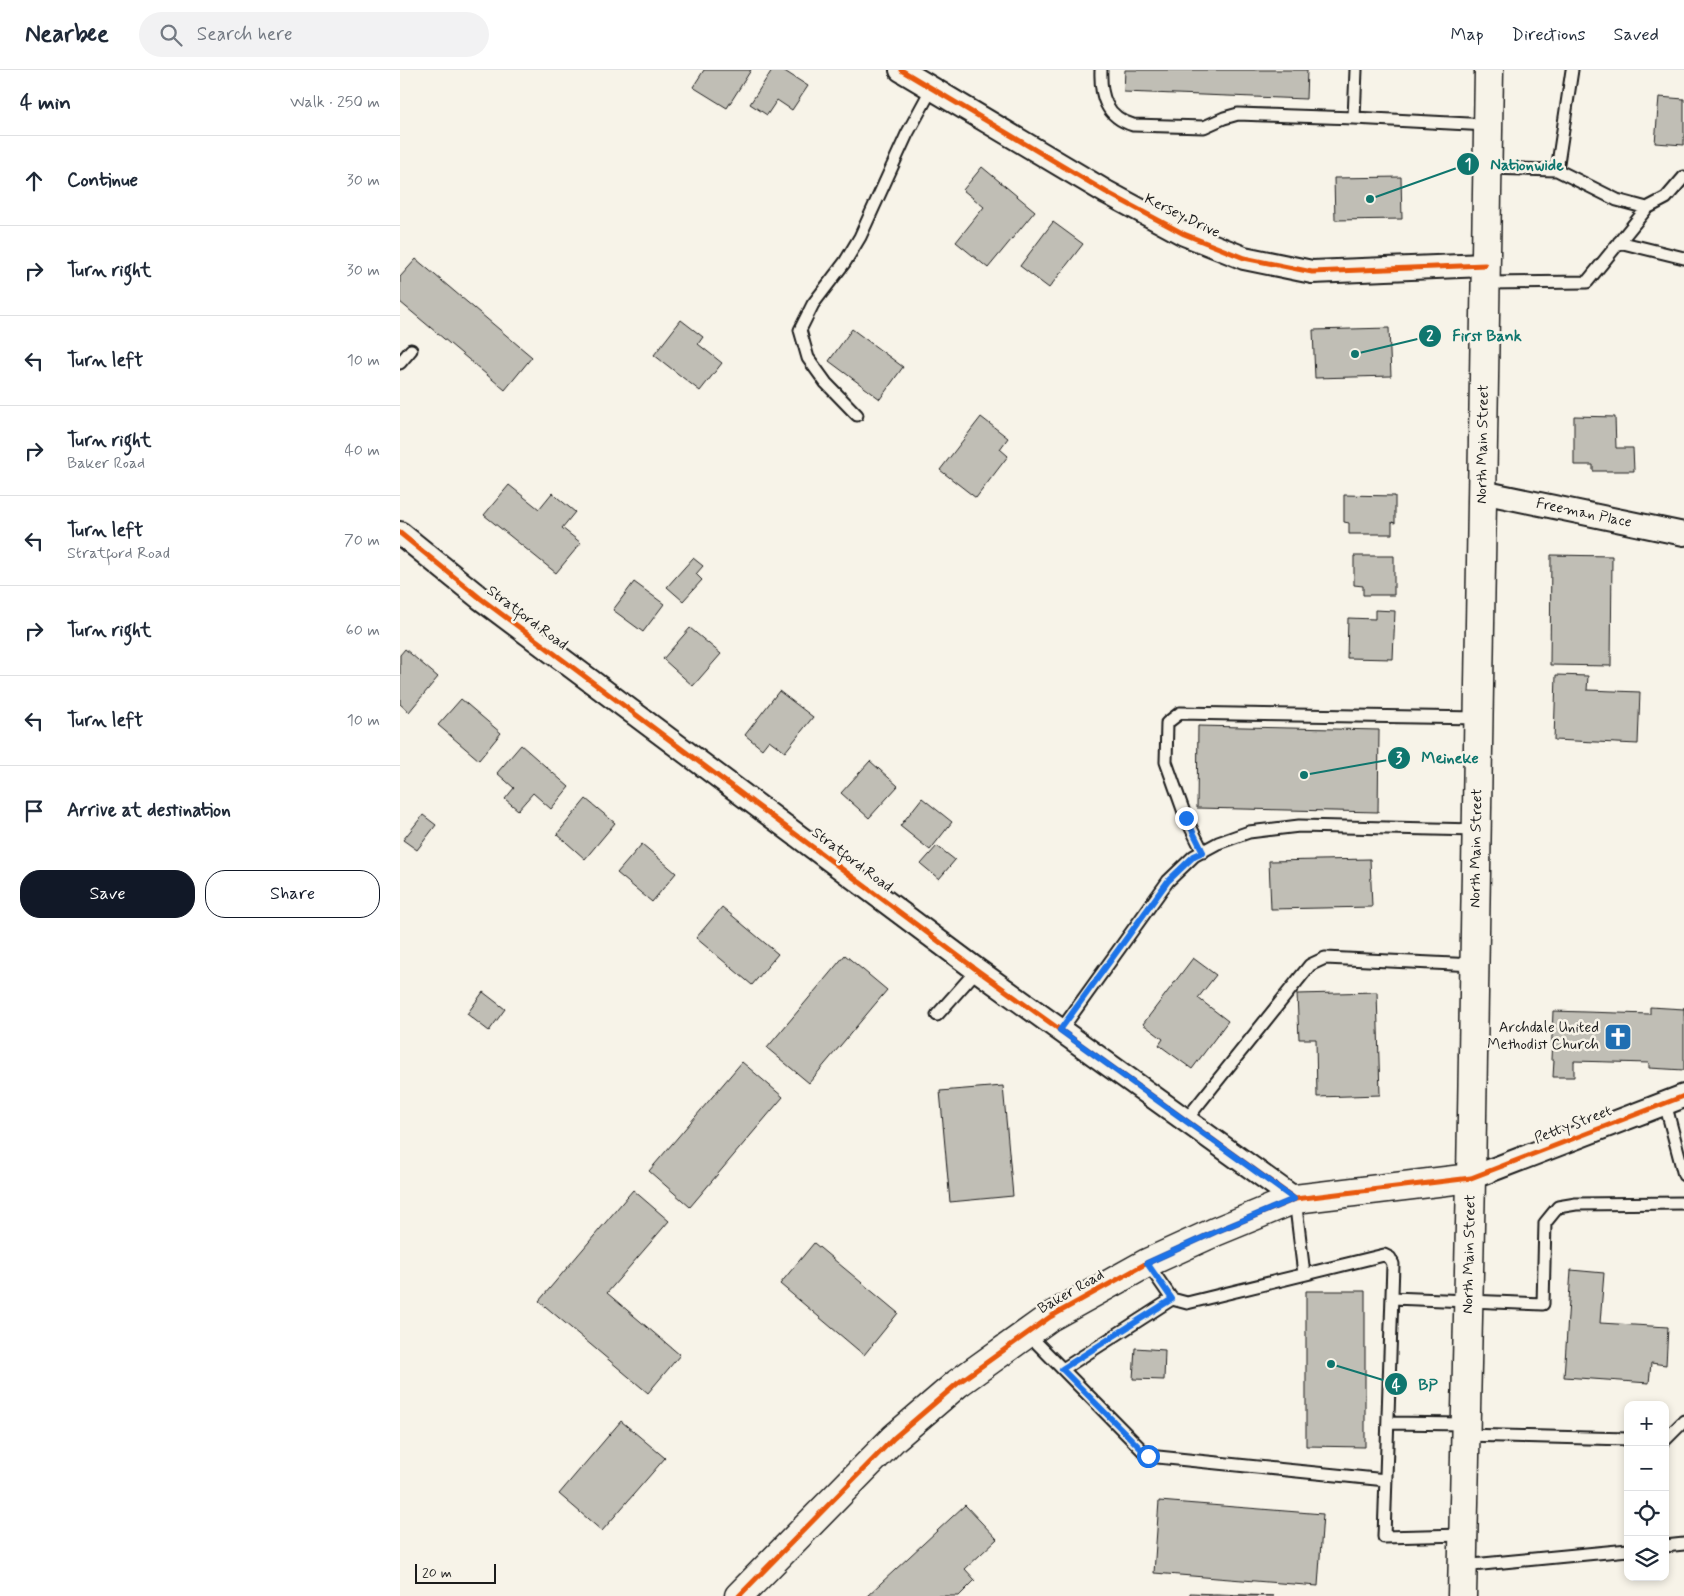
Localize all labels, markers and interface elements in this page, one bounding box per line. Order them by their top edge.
search box [139,12,489,57]
text: Nearbee [25,19,109,50]
icon: search [157,21,185,49]
text: Search here [197,22,293,47]
text: Map [1451,23,1484,47]
text: Directions [1512,23,1586,47]
text: Saved [1614,23,1659,47]
text: 4 min [20,89,71,117]
text: Walk · 250 m [290,92,380,113]
callout: Nationwide [1456,148,1574,179]
text: 1 [1465,155,1471,175]
text: Nationwide [1490,155,1564,176]
icon: ahead [20,167,48,195]
text: Continue [67,168,138,193]
text: 30 m [347,170,380,191]
street label: Kersey Drive [1141,189,1223,243]
icon: right [20,257,48,285]
text: Turn right [67,258,151,283]
text: 30 m [347,260,380,281]
callout: First Bank [1417,320,1531,351]
text: First Bank [1452,326,1522,347]
text: 2 [1426,327,1434,347]
icon: left [20,347,48,375]
text: Turn left [67,348,143,373]
text: 10 m [347,350,380,371]
street label: North Main Street [1472,384,1494,504]
text: Turn right [67,428,151,453]
icon: right [20,437,48,465]
text: 40 m [344,440,380,461]
text: Baker Road [67,453,145,474]
street label: Freeman Place [1534,493,1634,533]
text: Turn left [67,518,143,543]
icon: left [20,527,48,555]
text: 70 m [344,530,380,551]
text: Stratford Road [67,543,170,564]
street label: Stratford Road [481,581,572,657]
icon: right [20,617,48,645]
text: Turn right [67,618,151,643]
text: 60 m [346,620,380,641]
icon: left [20,707,48,735]
text: Turn left [67,708,143,733]
text: 10 m [347,710,380,731]
callout: Meineke [1387,742,1489,773]
text: Meineke [1421,748,1479,769]
text: 3 [1396,749,1403,769]
street label: North Main Street [1465,788,1487,908]
icon: arrive [20,797,48,825]
text: Arrive at destination [67,798,231,823]
route end [1175,807,1198,830]
street label: Stratford Road [806,823,897,899]
button: Save [20,870,195,918]
button: Share [205,870,380,918]
place label: Archdale United Methodist Church [1487,1018,1599,1055]
church icon: Archdale United Methodist Church [1603,1022,1633,1052]
street label: Petty Street [1531,1101,1615,1149]
street label: North Main Street [1458,1194,1481,1314]
street label: Baker Road [1034,1265,1108,1319]
callout: BP [1383,1369,1448,1400]
text: BP [1418,1375,1438,1396]
text: 4 [1392,1376,1401,1396]
map controls [1624,1401,1669,1581]
button: + [1624,1401,1669,1446]
route start [1137,1445,1160,1468]
button: − [1624,1446,1669,1491]
button: locate [1624,1491,1669,1536]
button: layers [1624,1536,1669,1581]
scale bar [415,1561,496,1584]
text: 20 m [422,1564,452,1582]

